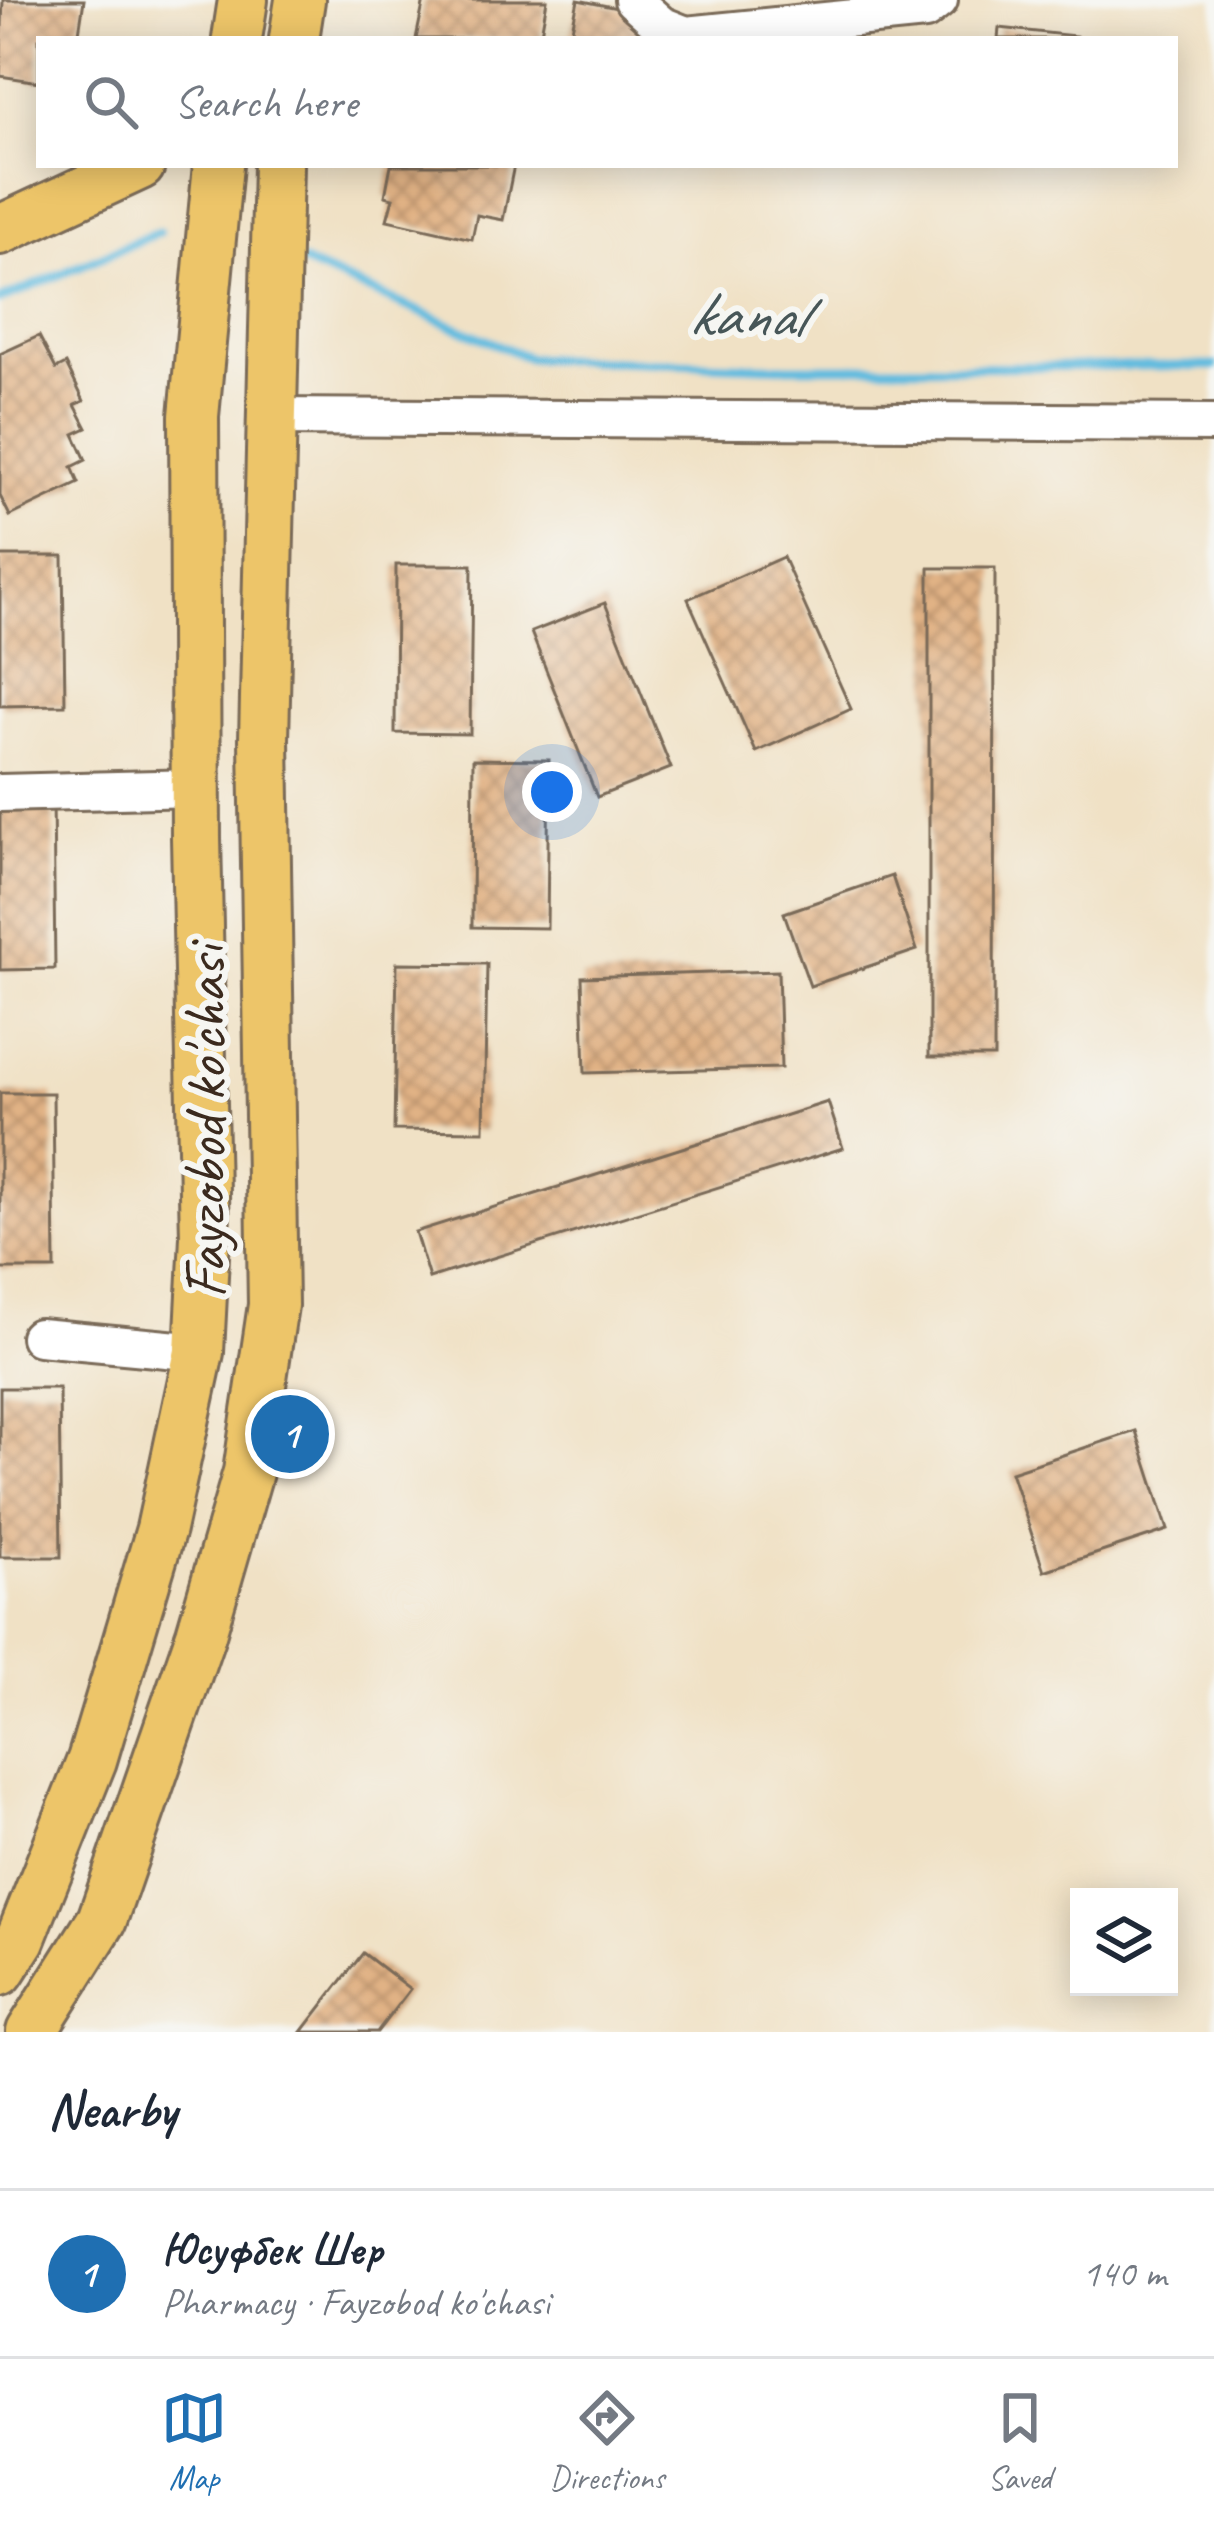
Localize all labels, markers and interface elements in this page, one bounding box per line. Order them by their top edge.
search box [36,36,1178,168]
icon: search [78,69,144,135]
text: Search here [174,74,357,131]
water label: kanal [688,275,823,356]
your location [522,762,582,822]
street label: Fayzobod ko'chasi [167,939,243,1298]
pin: 1 [251,1389,329,1479]
map controls [1070,1888,1178,1996]
button: layers [1070,1888,1178,1996]
text: Nearby [48,2078,176,2142]
text: Юсуфбек Шер [162,2221,383,2278]
text: 1 [78,2249,96,2298]
text: 140 m [1082,2249,1166,2298]
text: Pharmacy · Fayzobod ko'chasi [162,2278,550,2327]
tab: Map [161,2385,227,2499]
tab: Directions [550,2385,664,2499]
tab: Saved [987,2385,1053,2499]

